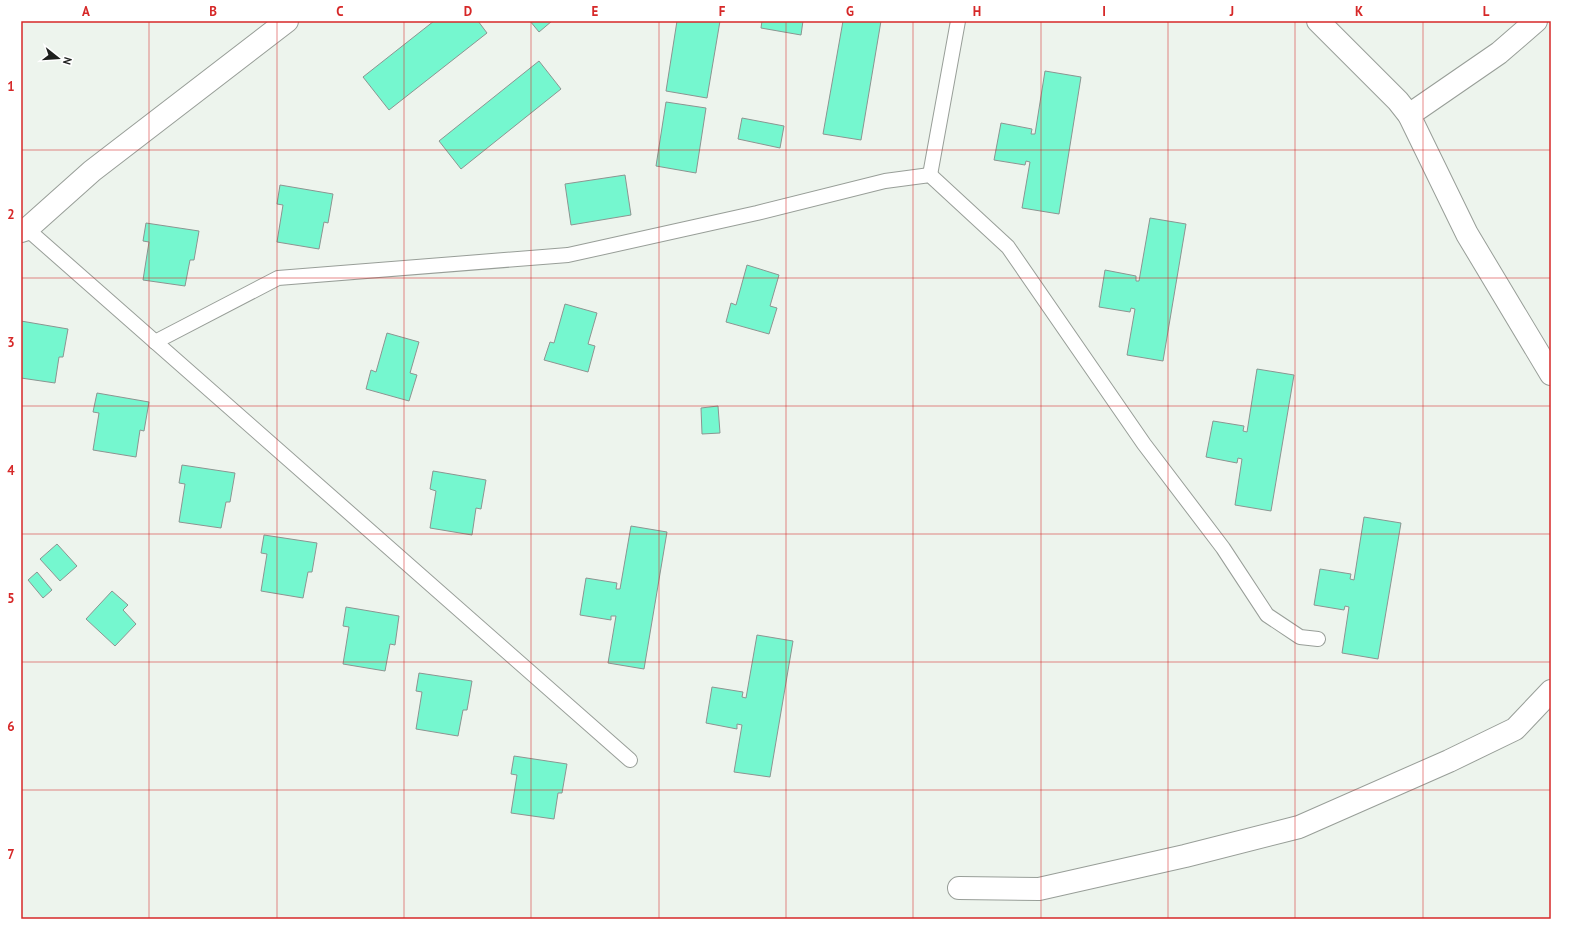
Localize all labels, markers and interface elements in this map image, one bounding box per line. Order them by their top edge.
text: A [82,3,90,20]
text: B [209,3,217,20]
text: C [336,3,344,20]
text: D [464,3,472,20]
text: E [592,3,599,20]
text: F [719,3,726,20]
text: G [846,3,854,20]
text: H [973,3,981,20]
text: I [1102,3,1106,20]
text: J [1229,3,1234,20]
text: K [1355,3,1363,20]
text: L [1483,3,1490,20]
north arrow [38,38,78,78]
text: N [60,55,75,66]
text: 1 [7,78,15,95]
text: 2 [7,206,15,223]
text: 3 [7,334,15,351]
text: 4 [7,462,15,479]
text: 5 [7,590,15,607]
text: 6 [7,718,15,735]
text: 7 [7,846,15,863]

